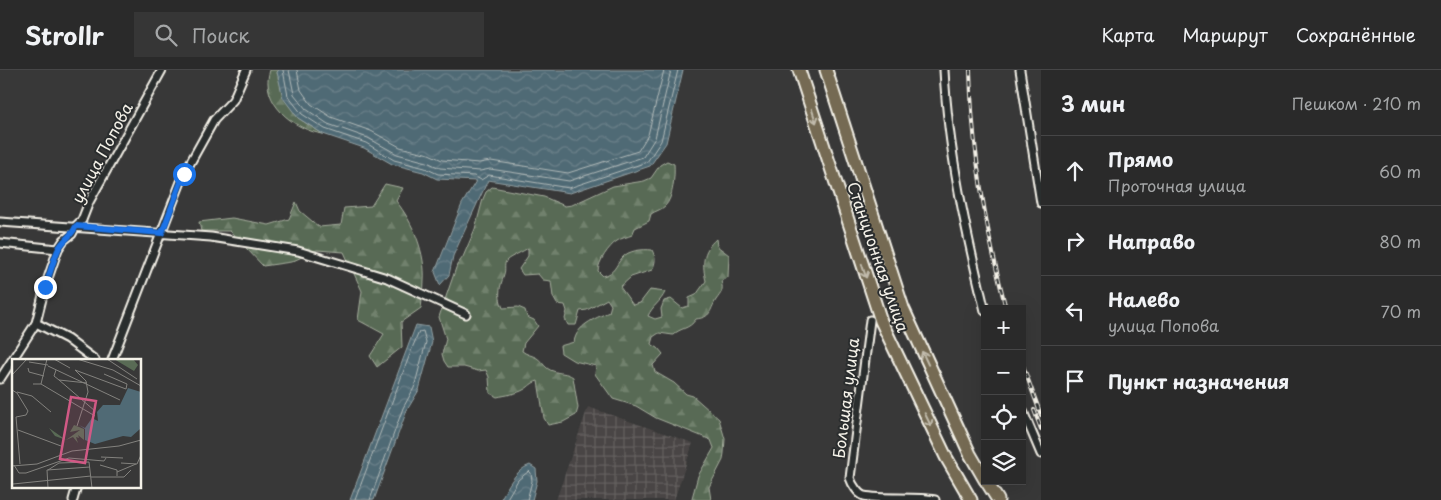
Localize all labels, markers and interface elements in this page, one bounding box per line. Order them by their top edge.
search box [134,12,484,57]
text: Strollr [25,17,104,53]
icon: search [152,21,180,49]
text: Поиск [192,21,250,49]
text: Карта [1102,21,1154,48]
text: Маршрут [1182,21,1268,48]
text: Сохранённые [1296,21,1416,48]
text: 3 мин [1061,87,1125,119]
text: Пешком · 210 m [1292,91,1421,115]
street label: улица Попова [64,98,138,207]
one-way arrow [810,108,819,124]
text: Прямо [1108,145,1173,173]
icon: ahead [1061,157,1089,185]
text: 60 m [1379,159,1421,183]
route start [173,163,196,186]
text: Проточная улица [1108,173,1246,197]
street label: Станционная улица [842,178,916,335]
icon: right [1061,227,1089,255]
text: Направо [1108,227,1195,255]
text: 80 m [1379,229,1421,253]
one-way arrow [860,263,869,278]
route end [34,276,57,299]
text: Налево [1108,285,1180,313]
icon: left [1061,297,1089,325]
text: 70 m [1381,299,1421,323]
map controls [981,305,1026,485]
button: + [981,305,1026,350]
text: улица Попова [1108,313,1219,337]
street label: Большая улица [826,336,864,460]
one-way arrow [919,350,929,365]
button: − [981,350,1026,395]
inset map [12,359,141,488]
icon: arrive [1061,367,1089,395]
text: Пункт назначения [1108,367,1289,395]
button: locate [981,395,1026,440]
one-way arrow [924,412,933,427]
button: layers [981,440,1026,485]

